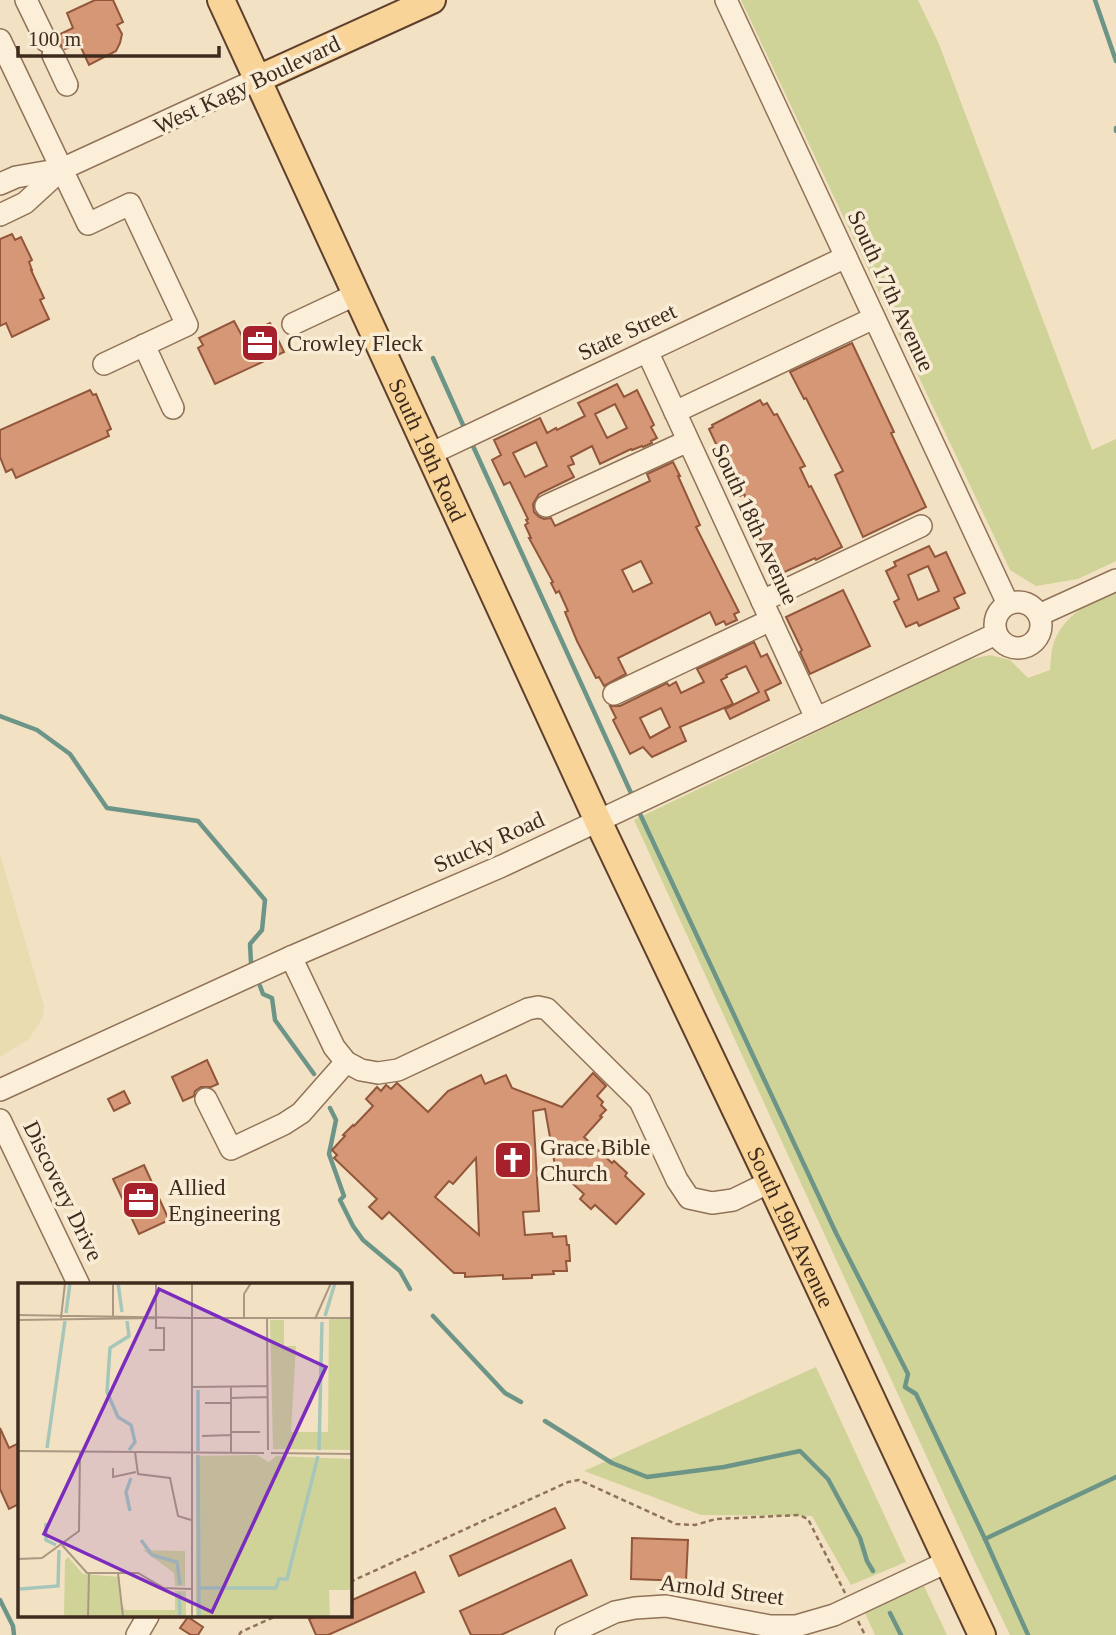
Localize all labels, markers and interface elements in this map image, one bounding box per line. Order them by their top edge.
scale bar [18,14,219,58]
text: 100 m [28,27,81,51]
street label: West Kagy Boulevard [150,31,345,139]
street label: South 17th Avenue [843,207,939,375]
street label: State Street [574,298,681,366]
office icon: Crowley Fleck [239,322,281,364]
place label: Crowley Fleck [287,331,424,356]
street label: South 19th Road [384,374,471,526]
street label: South 18th Avenue [707,440,803,608]
street label: Stucky Road [430,806,549,877]
street label: Discovery Drive [18,1117,108,1265]
place label: Grace Bible Church [540,1135,650,1186]
church icon: Grace Bible Church [492,1139,534,1181]
street label: South 19th Avenue [743,1143,839,1311]
place label: Allied Engineering [168,1175,281,1226]
office icon: Allied Engineering [120,1179,162,1221]
inset map [18,1283,352,1618]
street label: Arnold Street [659,1570,786,1610]

